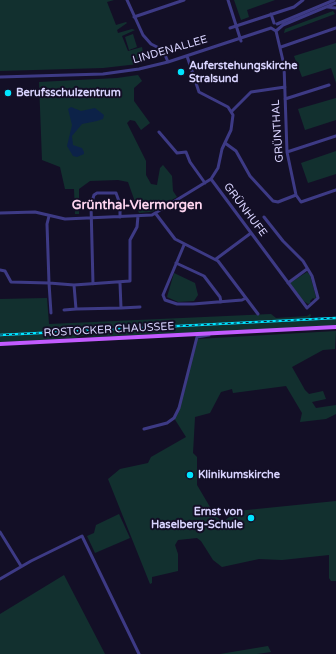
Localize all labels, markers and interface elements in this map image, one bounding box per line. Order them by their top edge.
street label: LINDENALLEE [131,33,209,67]
place label: Auferstehungskirche Stralsund [189,59,298,85]
marker: Auferstehungskirche Stralsund [176,67,186,77]
place label: Berufsschulzentrum [16,86,121,100]
marker: Berufsschulzentrum [3,88,13,98]
street label: GRÜNTHAL [269,99,287,163]
street label: GRÜNHUFE [221,181,269,239]
district label: Grünthal-Viermorgen [72,198,202,214]
street label: ROSTOCKER CHAUSSEE [43,320,175,340]
place label: Klinikumskirche [198,468,280,482]
marker: Klinikumskirche [185,470,195,480]
place label: Ernst von Haselberg-Schule [151,505,243,531]
marker: Ernst von Haselberg-Schule [246,513,256,523]

